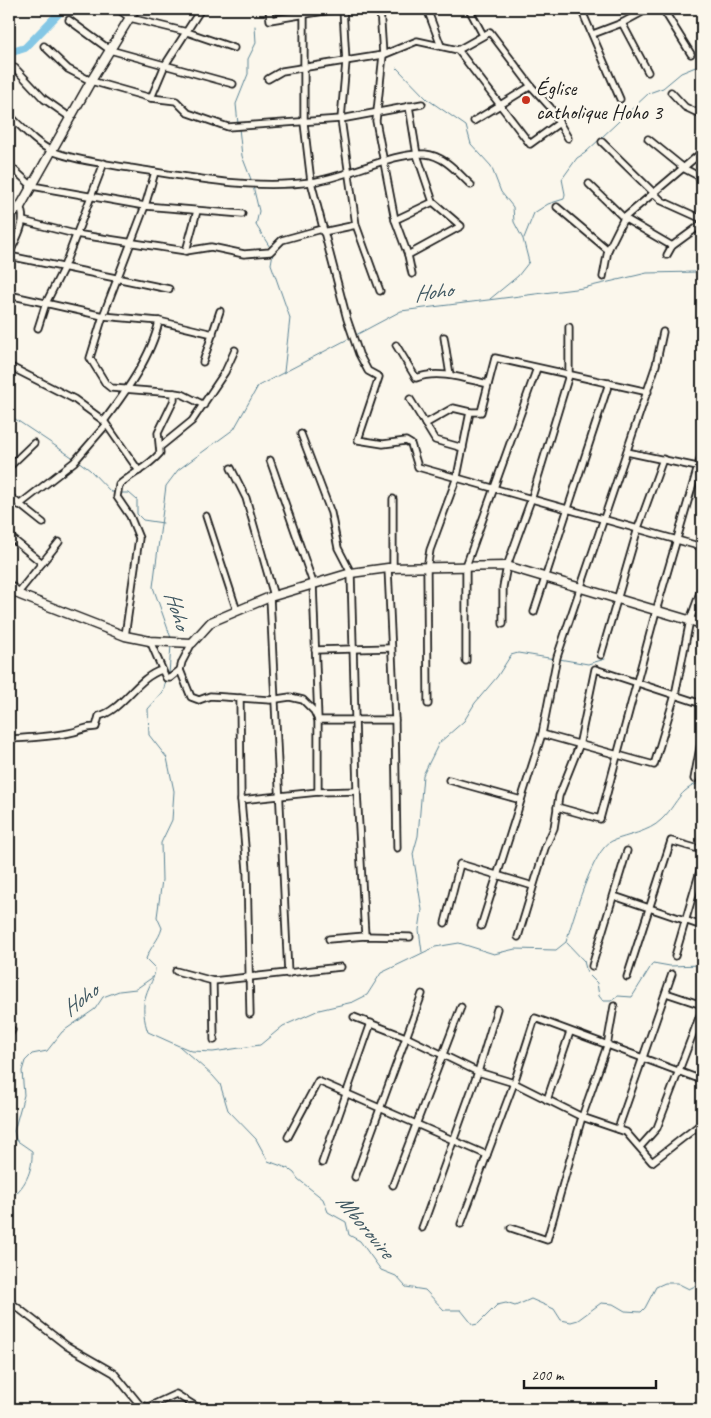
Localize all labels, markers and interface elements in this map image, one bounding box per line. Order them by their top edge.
place label: Église catholique Hoho 3 [536,75,664,125]
marker: Église catholique Hoho 3 [520,94,532,106]
water label: Hoho [412,275,458,308]
water label: Hoho [158,588,198,636]
water label: Hoho [56,975,107,1023]
water label: Mborovire [330,1188,402,1267]
scale bar [524,1358,656,1390]
text: 200 m [531,1366,565,1385]

